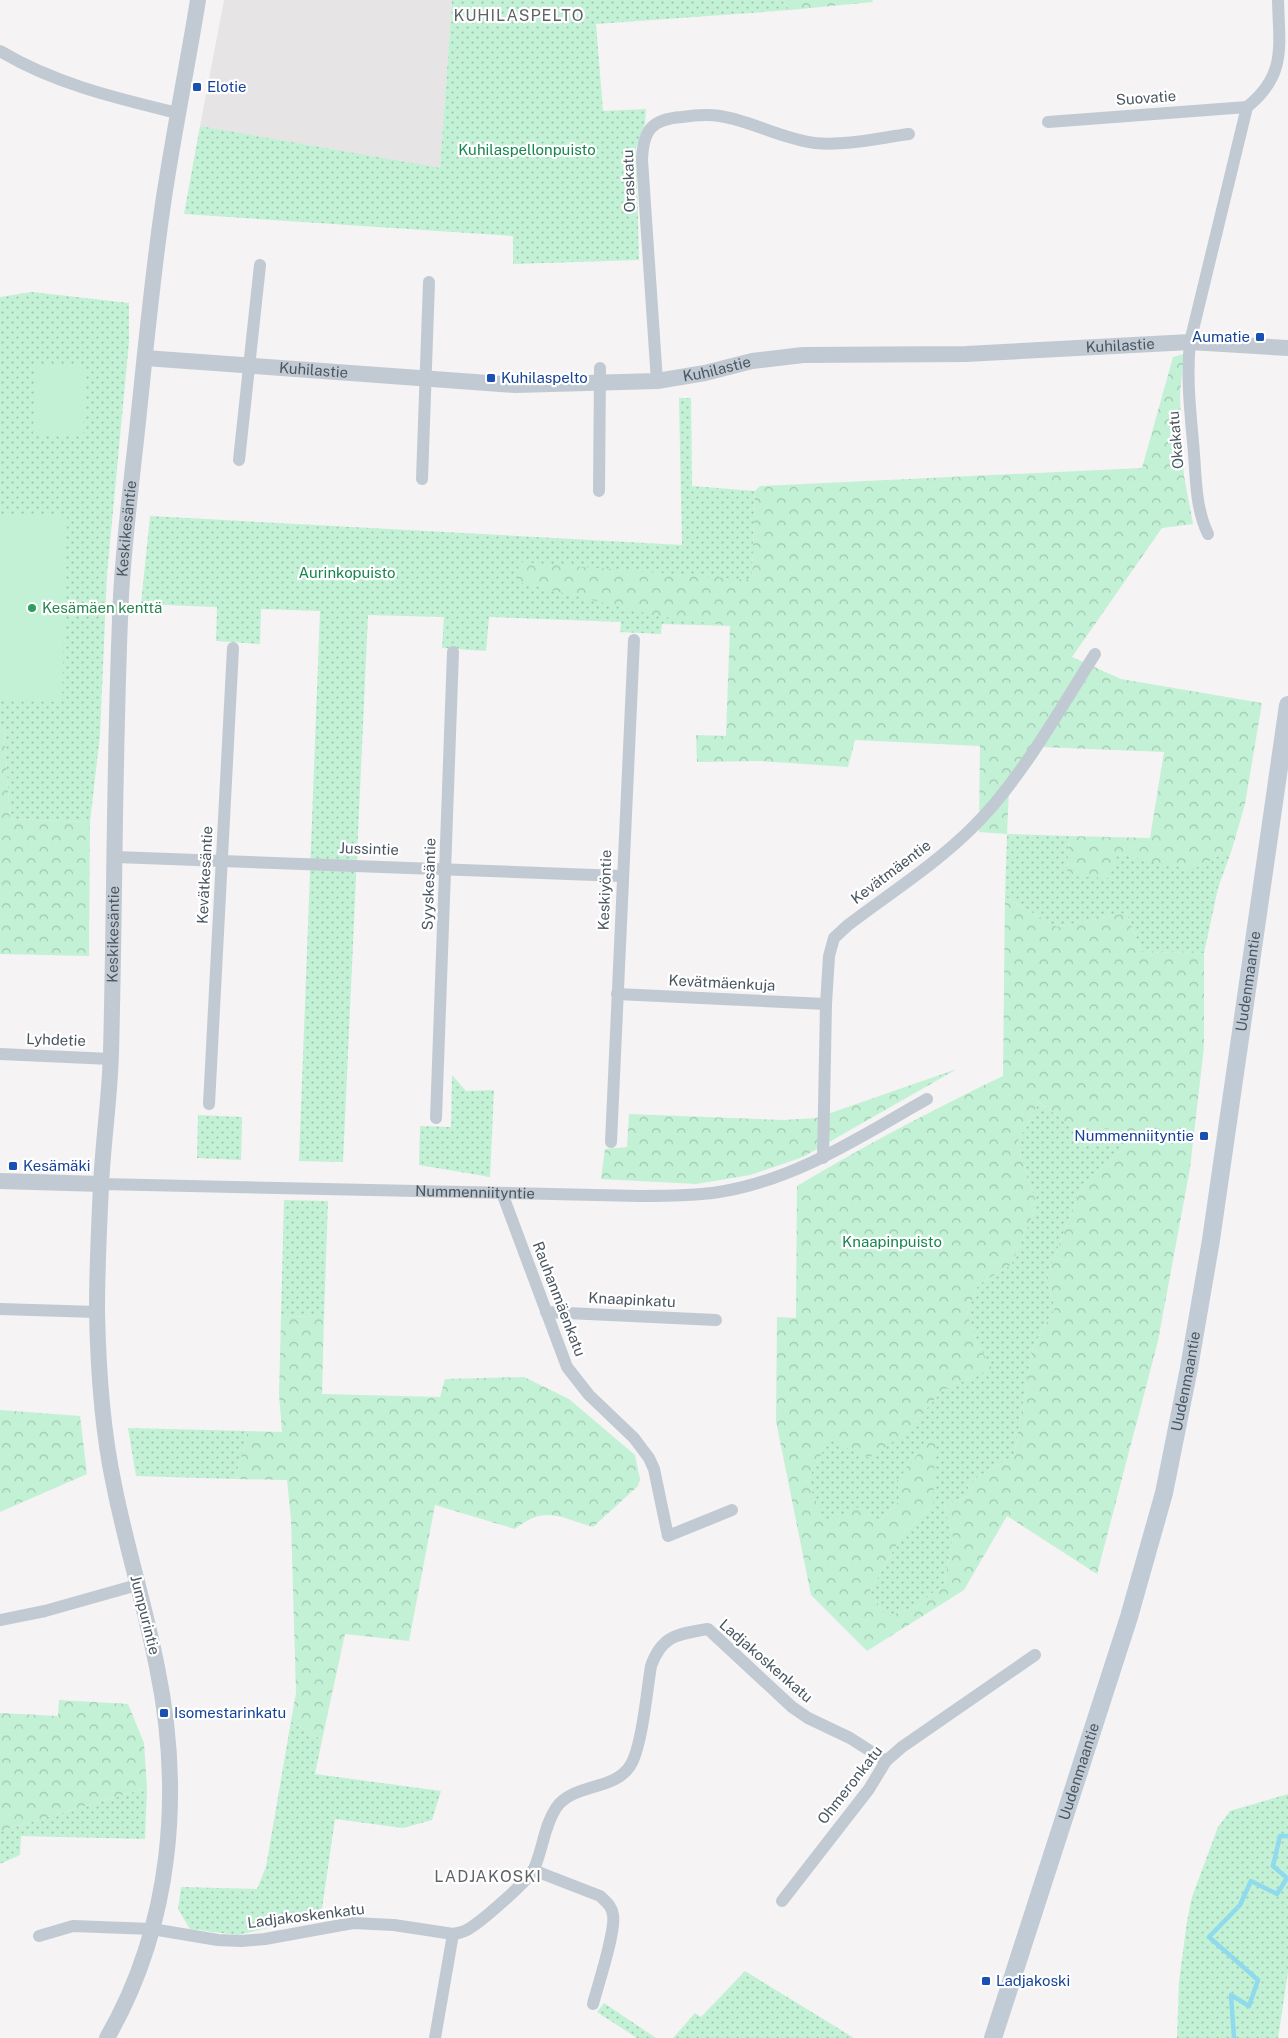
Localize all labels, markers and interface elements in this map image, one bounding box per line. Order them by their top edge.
district label: KUHILASPELTO [454,6,584,25]
place label: Elotie [207,78,246,95]
marker: Elotie [191,81,203,93]
street label: Suovatie [1115,87,1177,108]
park label: Kuhilaspellonpuisto [458,141,596,158]
street label: Oraskatu [619,149,638,213]
place label: Aumatie [1192,328,1250,345]
marker: Aumatie [1254,331,1266,343]
street label: Kuhilastie [1085,335,1155,356]
street label: Kuhilastie [681,353,752,385]
street label: Kuhilastie [278,359,349,381]
place label: Kuhilaspelto [501,369,588,386]
marker: Kuhilaspelto [485,372,497,384]
street label: Okakatu [1165,410,1187,470]
street label: Keskikesäntie [113,479,139,578]
park label: Aurinkopuisto [298,564,396,581]
place label: Kesämäen kenttä [42,599,162,616]
marker: Kesämäen kenttä [26,602,38,614]
street label: Kevätkesäntie [193,826,216,924]
street label: Kevätmäentie [847,836,934,907]
street label: Syyskesäntie [418,837,439,931]
street label: Jussintie [339,839,399,858]
street label: Keskiyöntie [595,849,614,931]
street label: Keskikesäntie [104,886,122,983]
street label: Uudenmaantie [1232,930,1263,1033]
street label: Kevätmäenkuja [668,971,776,994]
street label: Lyhdetie [26,1030,86,1049]
place label: Nummenniityntie [1074,1127,1194,1144]
marker: Nummenniityntie [1198,1130,1210,1142]
place label: Kesämäki [23,1157,91,1174]
marker: Kesämäki [7,1160,19,1172]
street label: Nummenniityntie [415,1182,535,1202]
park label: Knaapinpuisto [842,1233,942,1250]
street label: Rauhanmäenkatu [530,1239,589,1359]
street label: Knaapinkatu [588,1289,676,1310]
street label: Uudenmaantie [1168,1330,1203,1433]
street label: Jumpurintie [127,1573,164,1656]
street label: Ladjakoskenkatu [716,1616,816,1706]
place label: Isomestarinkatu [174,1704,286,1721]
marker: Isomestarinkatu [158,1707,170,1719]
street label: Uudenmaantie [1055,1721,1102,1822]
street label: Ohmeronkatu [814,1742,885,1827]
district label: LADJAKOSKI [434,1867,542,1886]
street label: Ladjakoskenkatu [246,1900,365,1931]
place label: Ladjakoski [996,1972,1070,1989]
marker: Ladjakoski [980,1975,992,1987]

